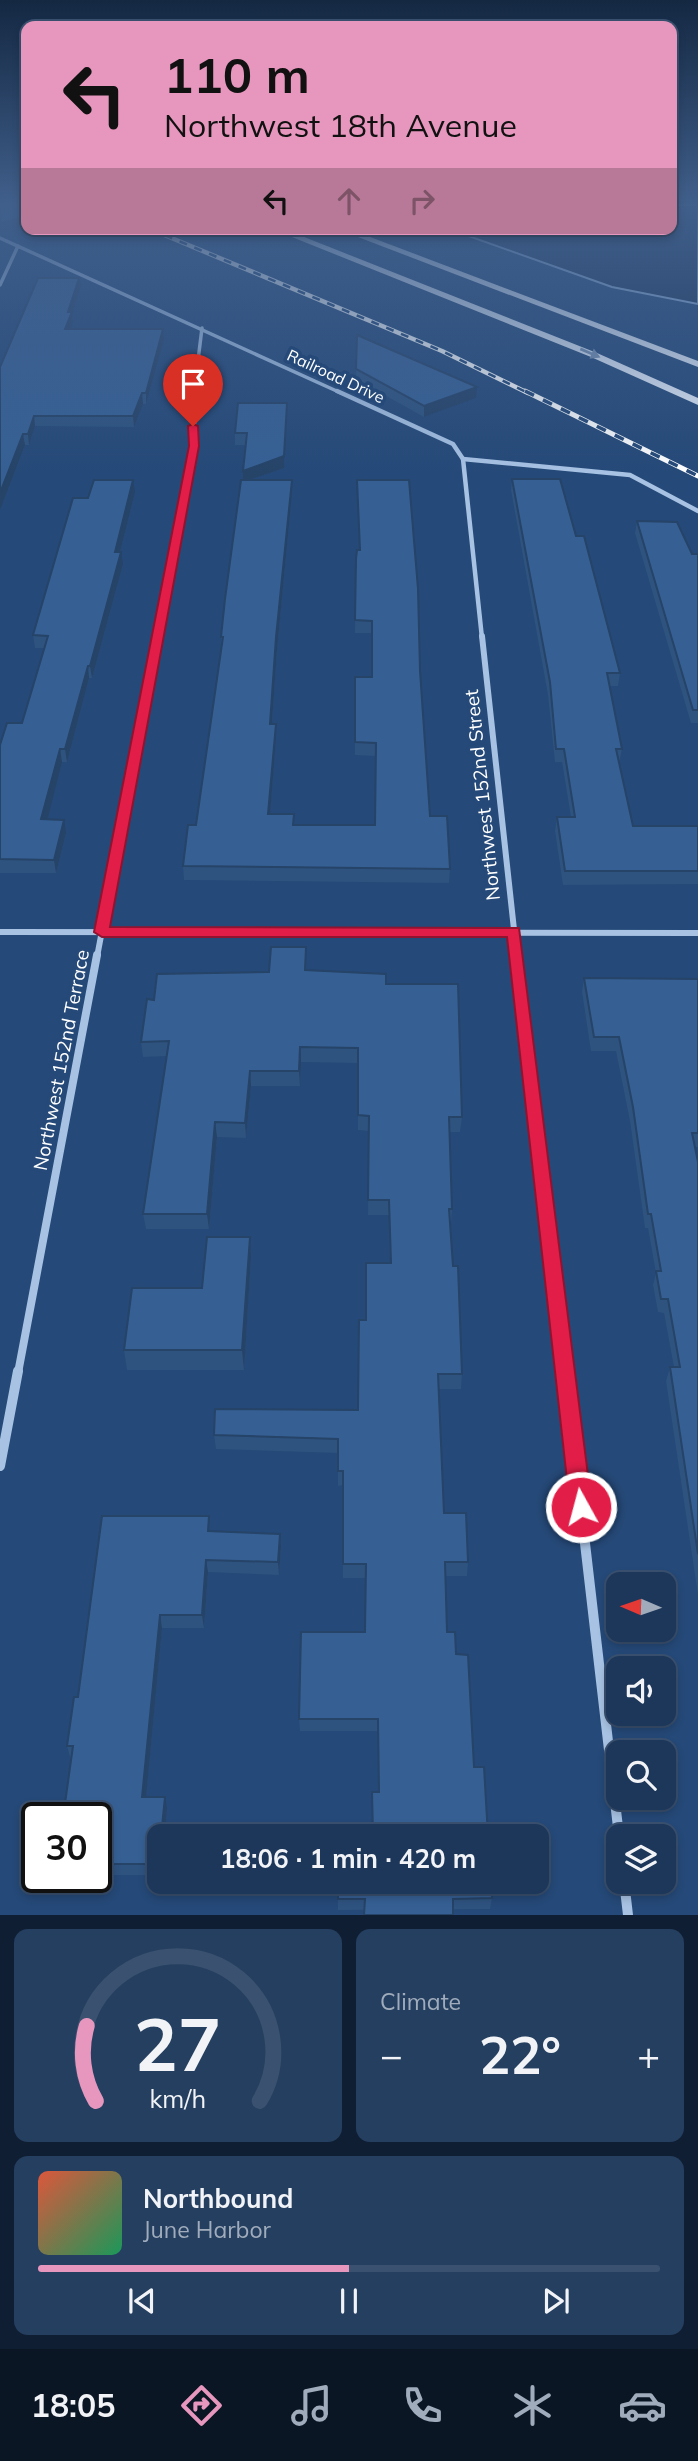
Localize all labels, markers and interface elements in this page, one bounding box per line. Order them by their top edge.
text: 110 m [164,44,310,105]
icon: left [49,49,140,140]
text: Northwest 18th Avenue [164,105,517,145]
icon: left [257,182,295,220]
icon: ahead [330,182,368,220]
icon: right [403,182,441,220]
street label: Railroad Drive [284,345,388,407]
one-way arrow [580,348,601,359]
pin [163,354,223,426]
icon: arrive [174,365,212,403]
street label: Northwest 152nd Street [459,688,505,902]
street label: Northwest 152nd Terrace [28,948,94,1172]
position arrow [544,1470,618,1544]
north arrow [606,1572,676,1642]
map controls [606,1572,676,1894]
button: sound [606,1656,676,1726]
button: search [606,1740,676,1810]
speed limit sign: 30 [21,1802,112,1893]
button: layers [606,1824,676,1894]
text: 18:06 · 1 min · 420 m [220,1842,476,1875]
text: Climate [380,1987,461,2016]
text: 27 [134,1999,222,2090]
text: 22° [479,2022,561,2087]
text: − [380,2031,403,2079]
text: + [637,2031,660,2079]
text: km/h [150,2083,206,2114]
text: Northbound [143,2182,293,2215]
text: June Harbor [143,2215,271,2244]
icon: previous [123,2282,161,2320]
icon: pause [330,2282,368,2320]
icon: next [537,2282,575,2320]
icon: directions [177,2381,226,2430]
icon: music [287,2381,336,2430]
icon: phone [398,2381,447,2430]
icon: climate [508,2381,557,2430]
icon: car [618,2381,667,2430]
text: 18:05 [31,2385,115,2425]

